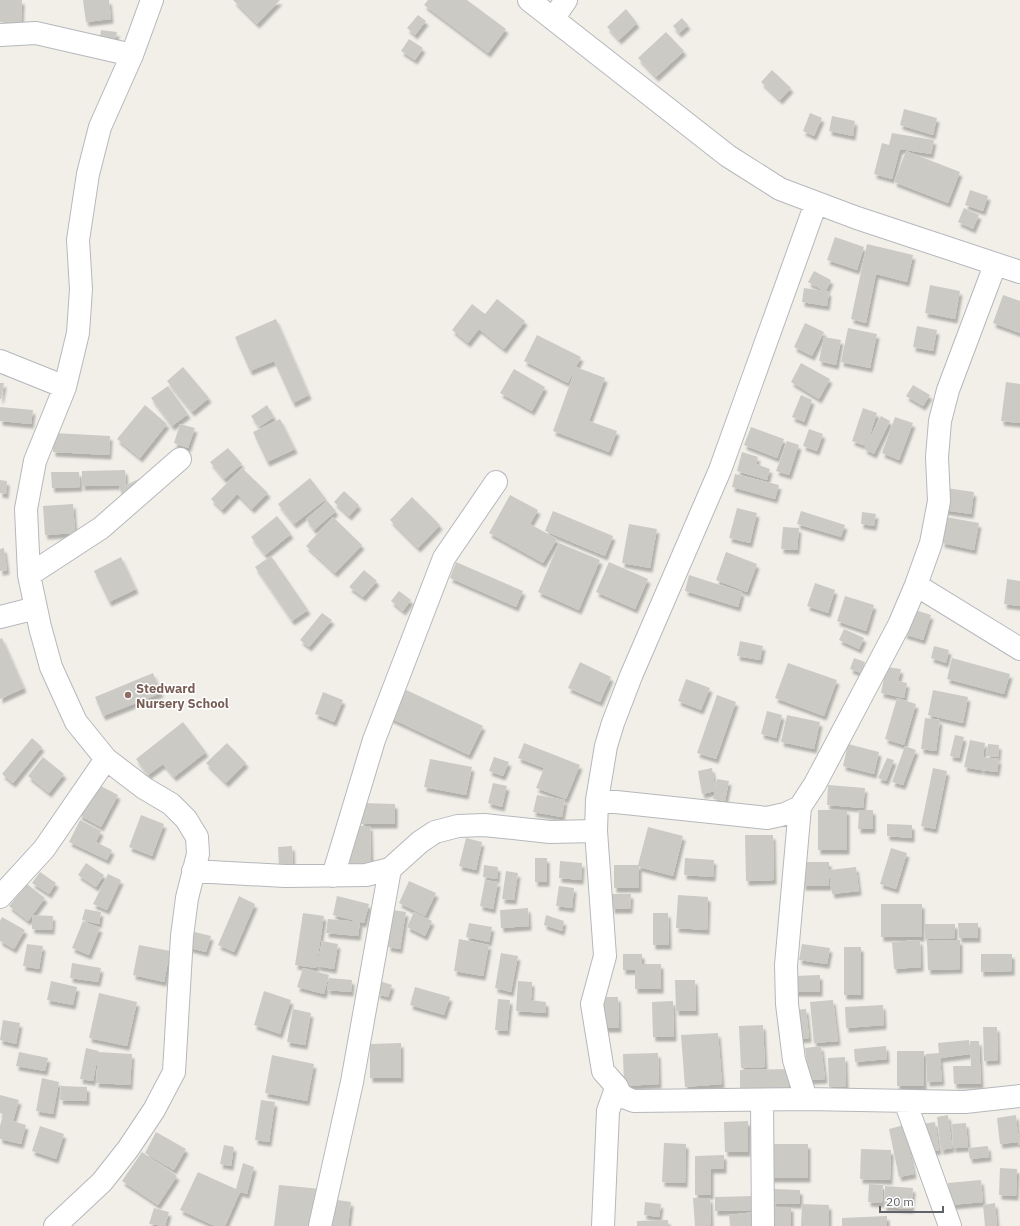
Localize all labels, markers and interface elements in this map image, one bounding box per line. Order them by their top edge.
place label: Stedward Nursery School [136,680,229,712]
marker: Stedward Nursery School [123,690,133,700]
scale bar [880,1188,943,1214]
text: 20 m [886,1194,914,1209]

